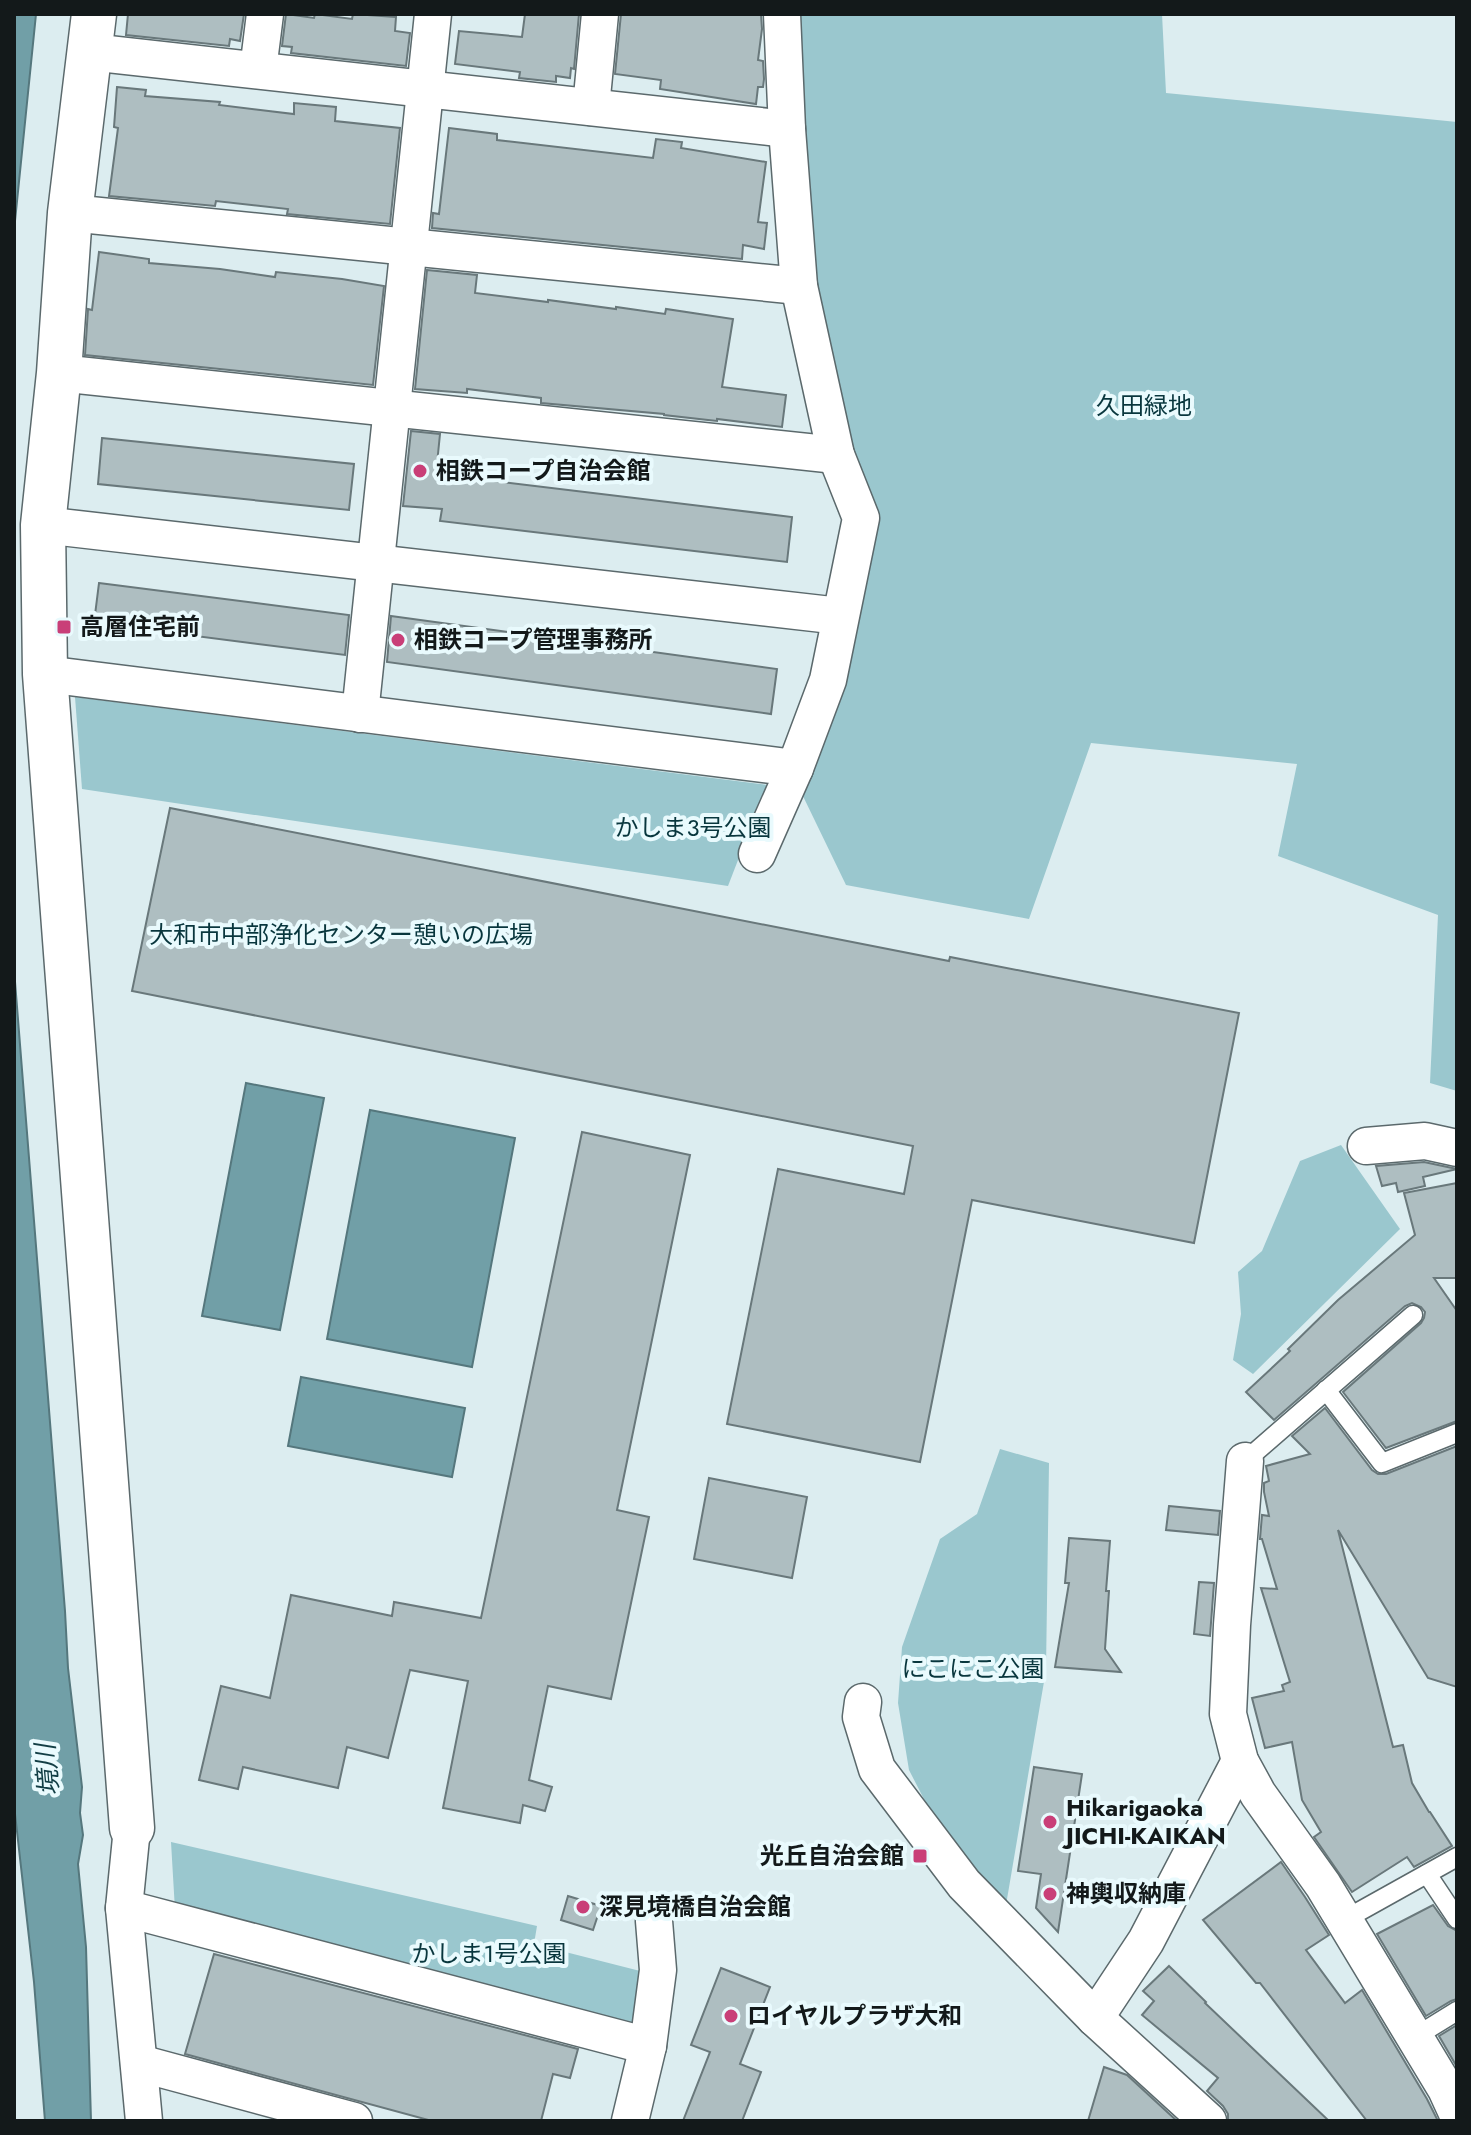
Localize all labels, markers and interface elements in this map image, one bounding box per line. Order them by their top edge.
park label: 久田緑地 [1096,388,1192,423]
place label: 相鉄コープ自治会館 [436,453,651,488]
marker: 相鉄コープ自治会館 [411,462,429,480]
place label: 高層住宅前 [80,609,200,644]
marker: 高層住宅前 [55,618,73,636]
place label: 相鉄コープ管理事務所 [414,622,653,657]
marker: 相鉄コープ管理事務所 [389,631,407,649]
park label: かしま3号公園 [614,810,772,845]
park label: 大和市中部浄化センター憩いの広場 [149,917,533,952]
park label: にこにこ公園 [901,1651,1045,1686]
water label: 境川 [26,1739,68,1798]
place label: Hikarigaoka JICHI-KAIKAN [1062,1790,1226,1853]
marker: Hikarigaoka JICHI-KAIKAN [1041,1813,1059,1831]
place label: 光丘自治会館 [760,1838,904,1873]
marker: 光丘自治会館 [911,1847,929,1865]
place label: 神輿収納庫 [1066,1876,1186,1911]
marker: 神輿収納庫 [1041,1885,1059,1903]
place label: 深見境橋自治会館 [599,1889,791,1924]
marker: 深見境橋自治会館 [574,1898,592,1916]
park label: かしま1号公園 [412,1936,566,1971]
place label: ロイヤルプラザ大和 [747,1998,962,2033]
marker: ロイヤルプラザ大和 [722,2007,740,2025]

